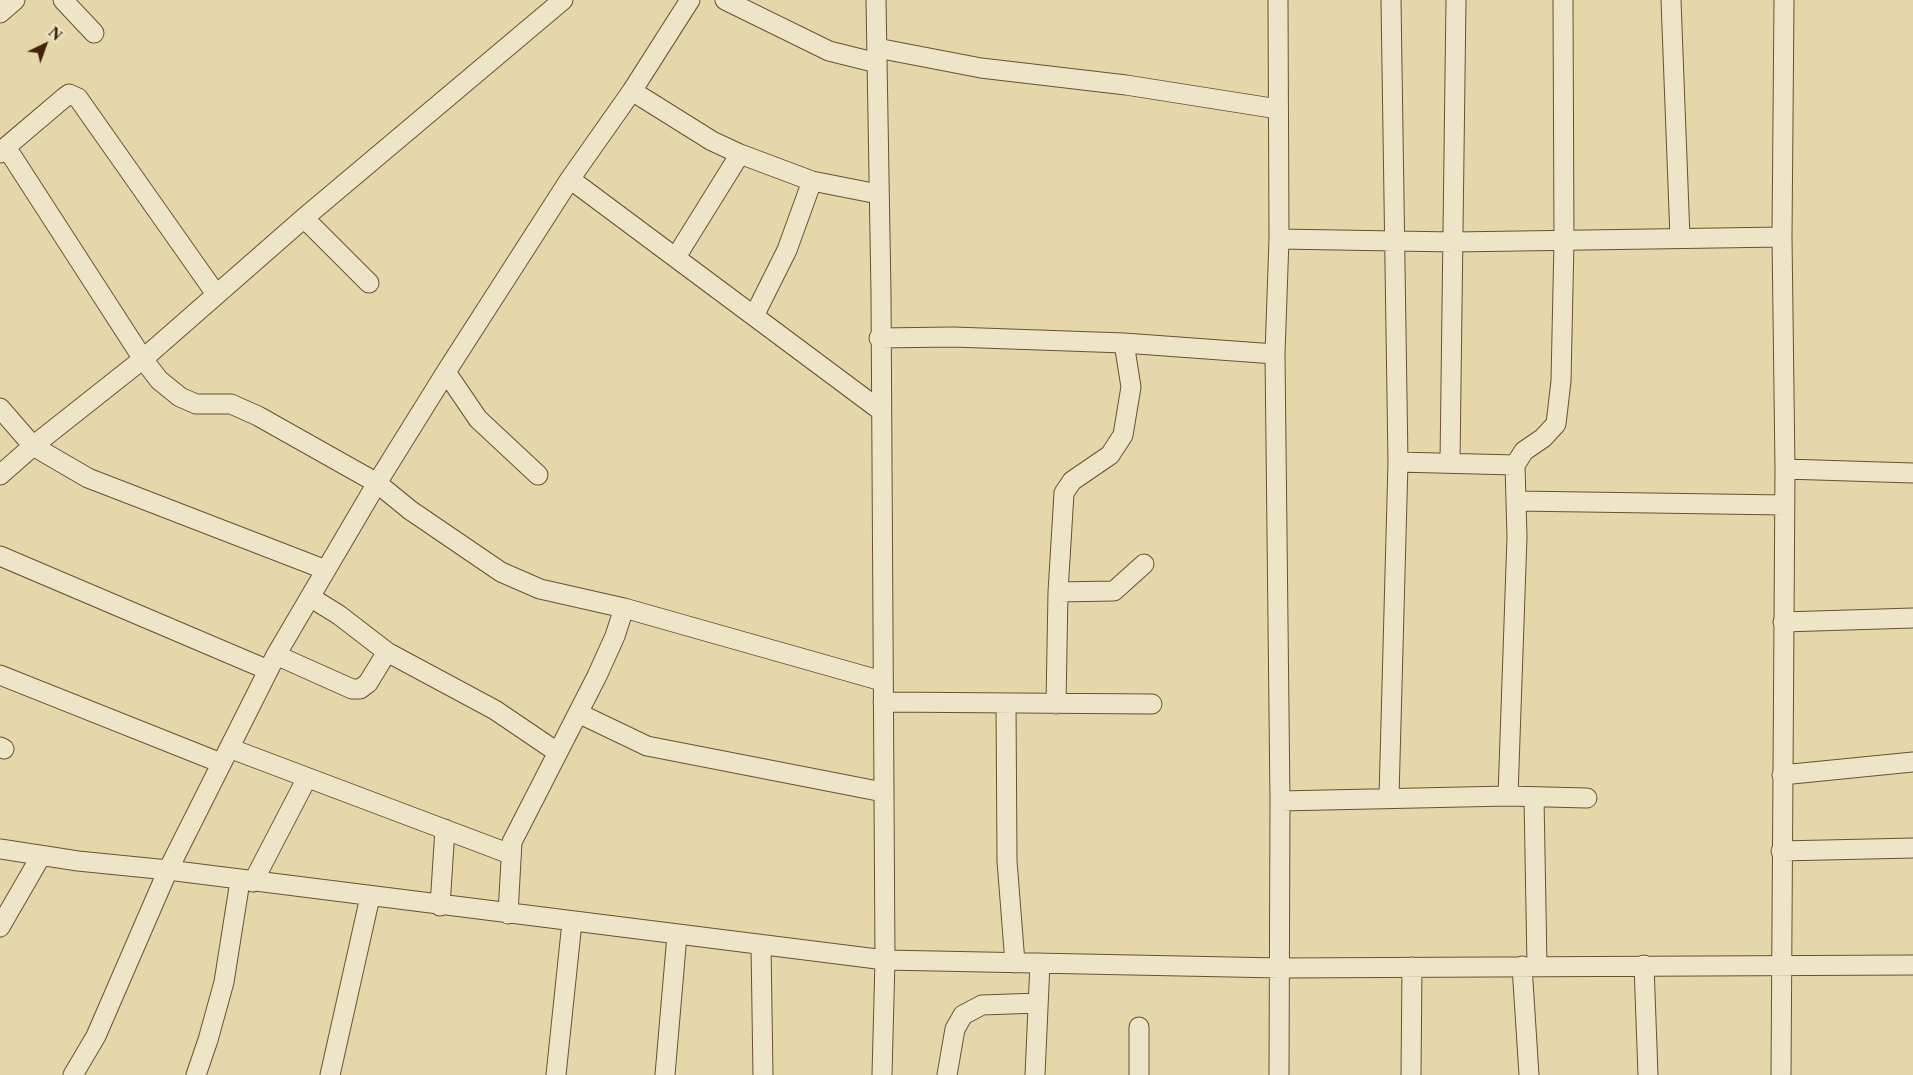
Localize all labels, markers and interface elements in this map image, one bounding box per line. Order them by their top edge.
north arrow [20,20,70,70]
text: N [44,23,66,45]

